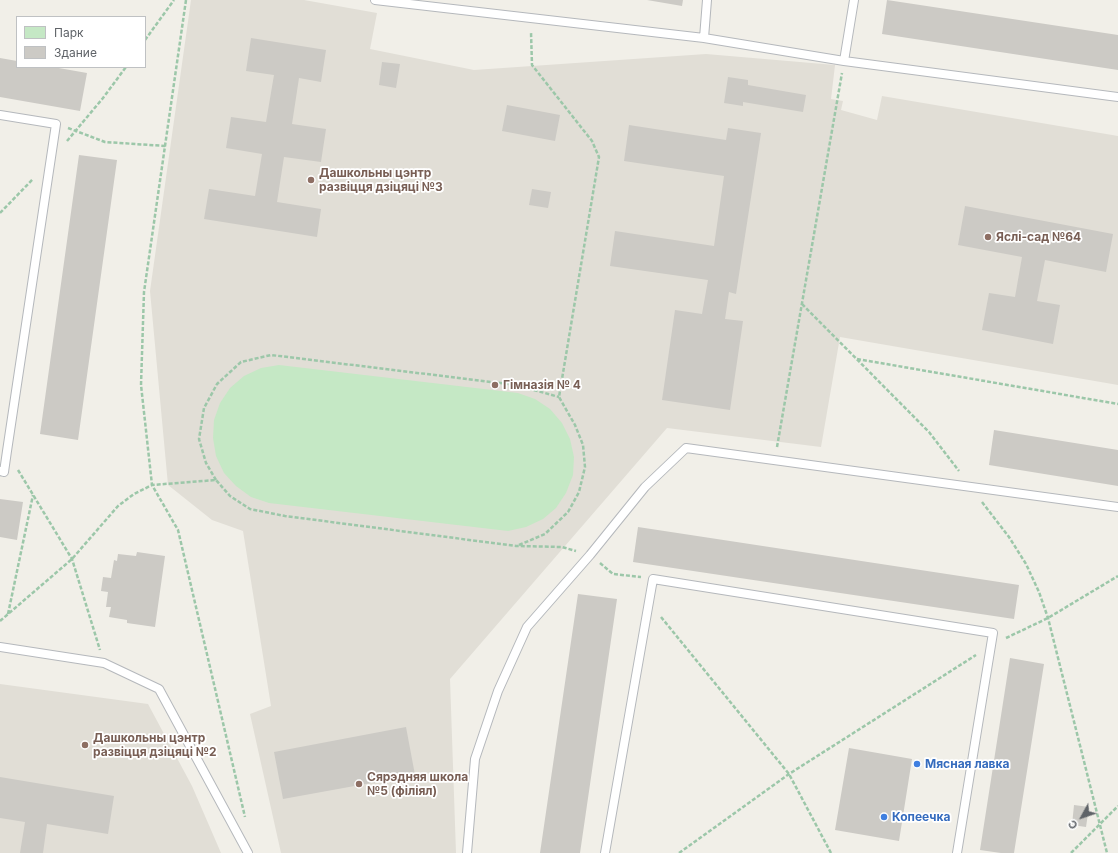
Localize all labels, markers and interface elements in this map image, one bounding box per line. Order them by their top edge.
legend [16,16,146,68]
text: Парк [54,25,84,40]
text: Здание [54,45,97,60]
place label: Дашкольны цэнтр развіцця дзіцяці №3 [319,166,443,194]
marker: Дашкольны цэнтр развіцця дзіцяці №3 [306,175,316,185]
place label: Яслі-сад №64 [996,230,1081,244]
marker: Яслі-сад №64 [983,232,993,242]
place label: Гімназія № 4 [503,378,581,392]
marker: Гімназія № 4 [490,380,500,390]
place label: Дашкольны цэнтр развіцця дзіцяці №2 [93,731,217,759]
marker: Дашкольны цэнтр развіцця дзіцяці №2 [80,740,90,750]
place label: Мясная лавка [925,757,1009,771]
marker: Мясная лавка [912,759,922,769]
place label: Сярэдняя школа №5 (філіял) [367,770,468,798]
marker: Сярэдняя школа №5 (філіял) [354,779,364,789]
north arrow [1062,797,1102,837]
place label: Копеечка [892,810,950,824]
marker: Копеечка [879,812,889,822]
text: С [1065,817,1081,832]

